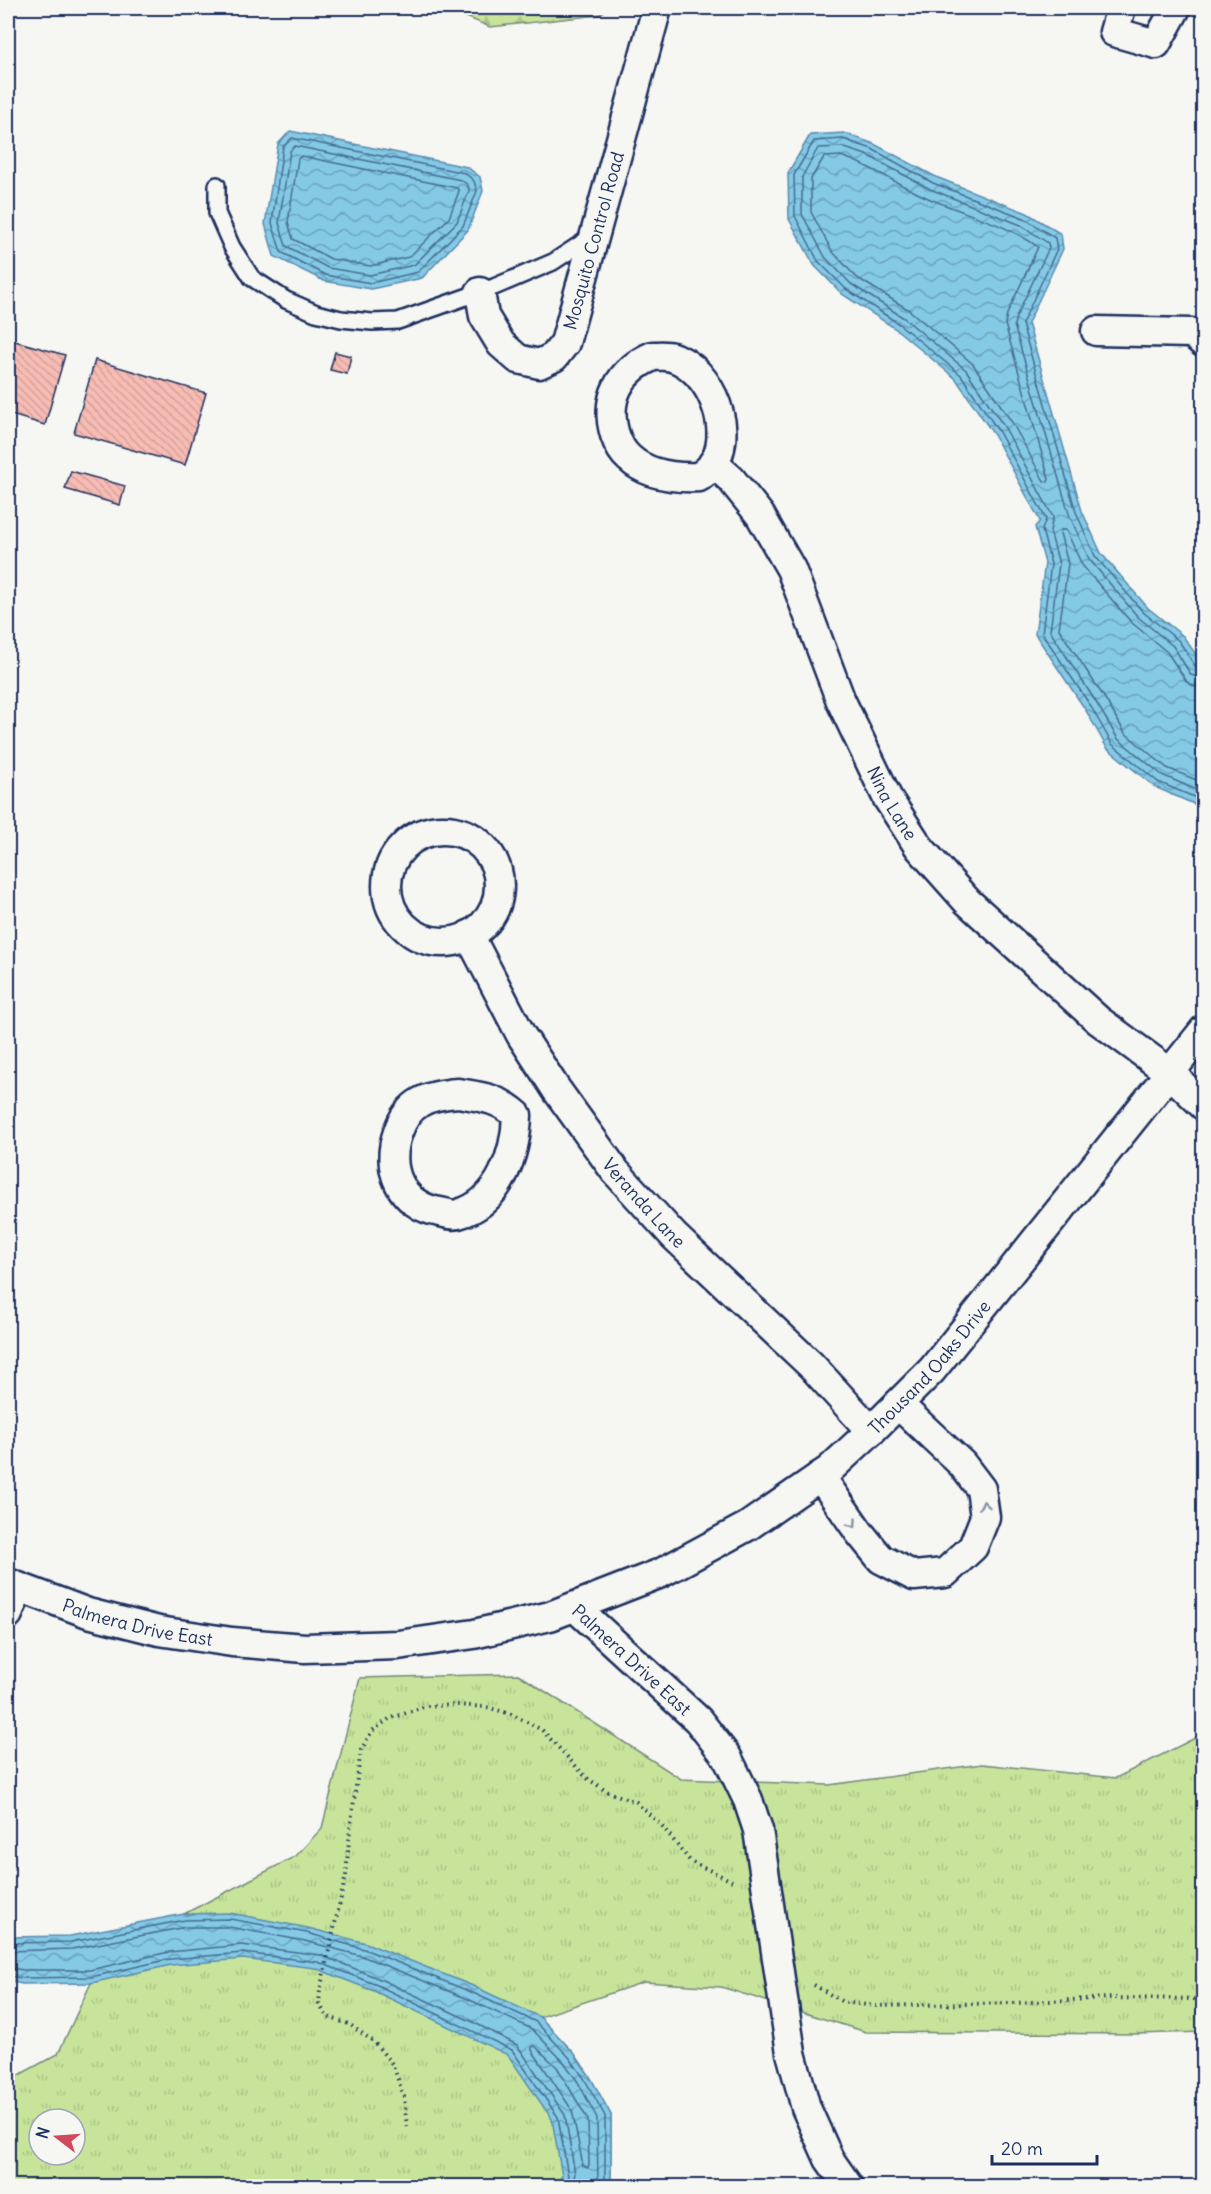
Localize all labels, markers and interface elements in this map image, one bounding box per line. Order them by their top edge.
street label: Mosquito Control Road [558,148,629,332]
street label: Nina Lane [862,762,923,844]
street label: Veranda Lane [598,1153,691,1252]
street label: Thousand Oaks Drive [863,1295,995,1439]
one-way arrow [978,1501,990,1510]
one-way arrow [846,1517,857,1528]
street label: Palmera Drive East [59,1593,214,1650]
street label: Palmera Drive East [568,1599,696,1720]
north arrow [27,2107,87,2167]
text: N [31,2124,54,2141]
scale bar [992,2128,1097,2166]
text: 20 m [1001,2137,1043,2160]

